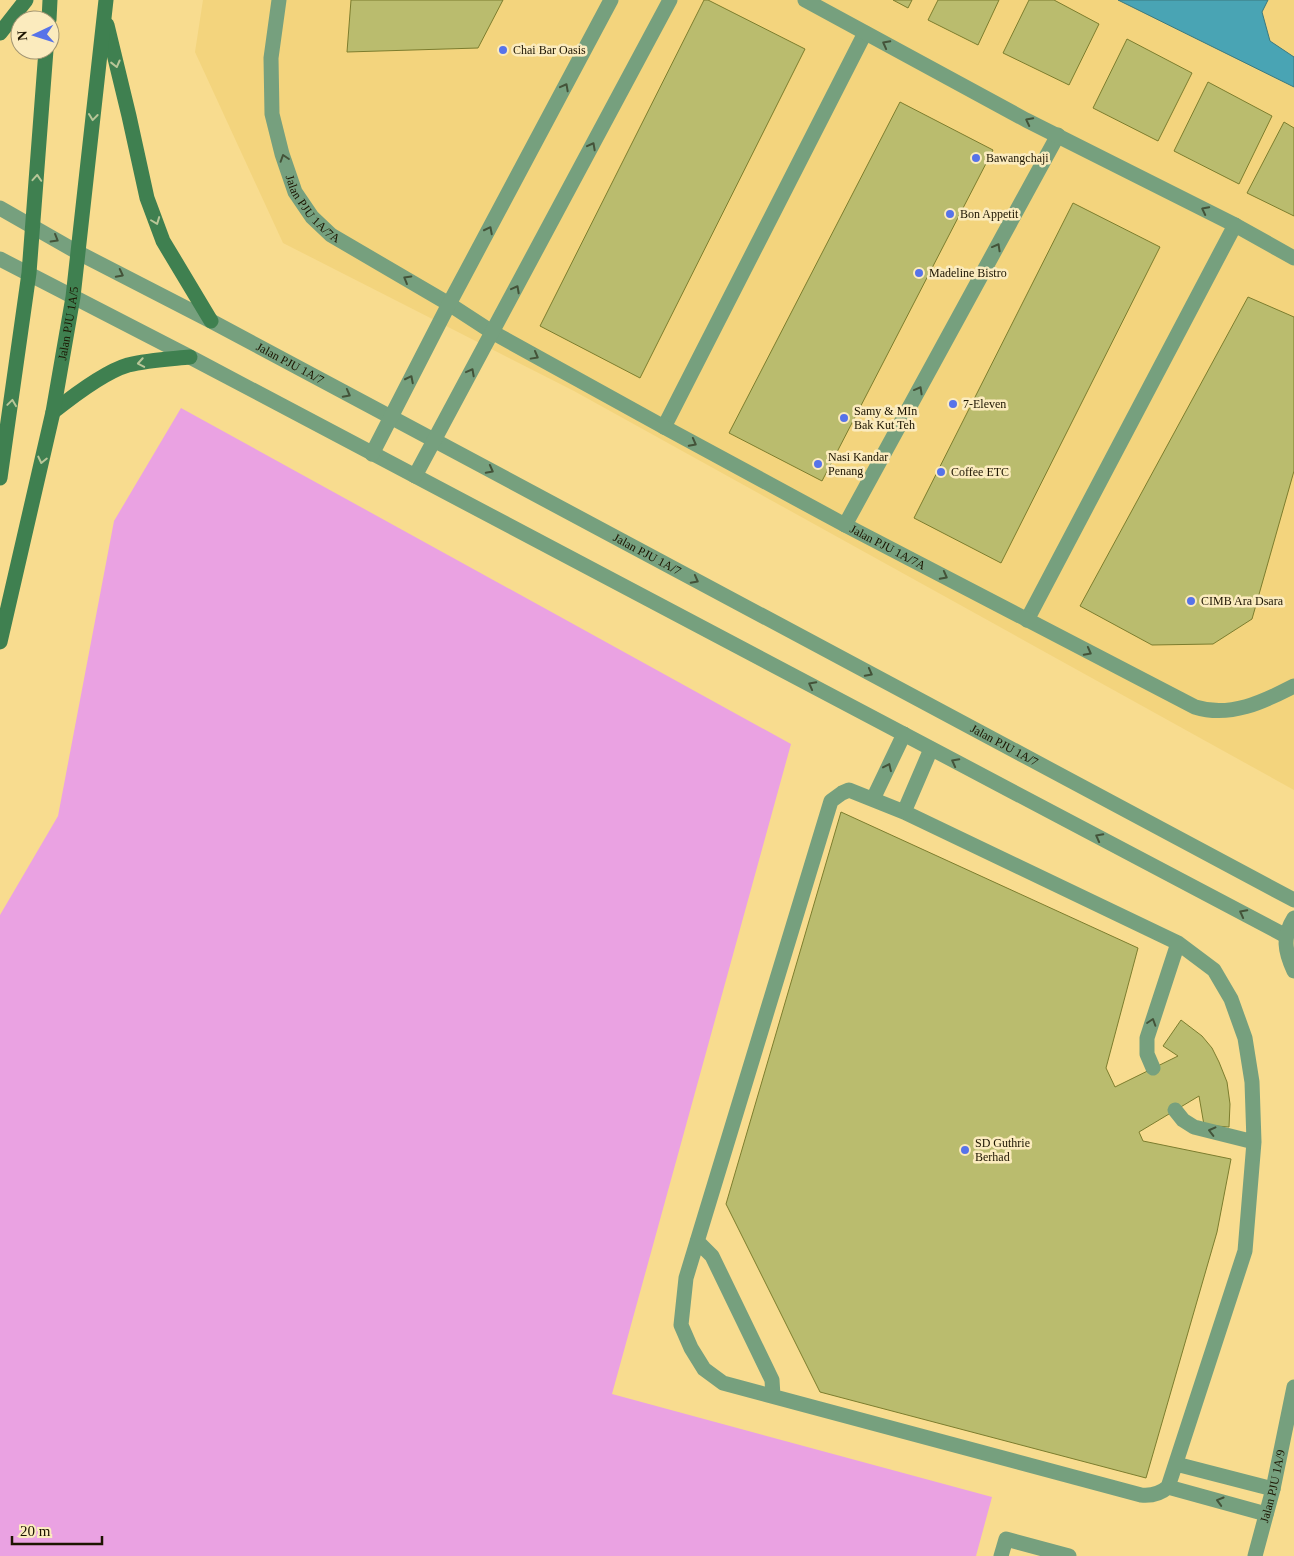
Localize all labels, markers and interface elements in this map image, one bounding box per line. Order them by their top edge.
north arrow [10,10,60,60]
text: N [15,30,30,41]
one-way arrow [882,40,891,50]
place label: Chai Bar Oasis [513,43,586,57]
marker: Chai Bar Oasis [497,44,509,56]
one-way arrow [110,59,121,68]
one-way arrow [559,83,569,92]
one-way arrow [88,113,99,121]
one-way arrow [1025,117,1034,127]
one-way arrow [586,142,596,151]
place label: Bawangchaji [986,151,1049,165]
marker: Bawangchaji [970,152,982,164]
one-way arrow [279,155,289,163]
street label: Jalan PJU 1A/7A [283,173,343,246]
one-way arrow [31,174,42,182]
one-way arrow [1201,206,1210,216]
place label: Bon Appetit [960,207,1019,221]
marker: Bon Appetit [944,208,956,220]
one-way arrow [150,216,160,225]
one-way arrow [483,226,493,235]
one-way arrow [50,233,59,243]
one-way arrow [991,244,1001,253]
place label: Madeline Bistro [929,266,1007,280]
marker: Madeline Bistro [913,267,925,279]
one-way arrow [115,268,124,278]
one-way arrow [403,276,412,286]
street label: Jalan PJU 1A/5 [55,286,81,361]
one-way arrow [510,286,520,295]
street label: Jalan PJU 1A/7 [254,339,326,387]
one-way arrow [530,350,539,360]
one-way arrow [137,358,146,368]
one-way arrow [465,368,475,377]
one-way arrow [404,375,414,384]
one-way arrow [913,386,923,395]
one-way arrow [342,387,351,397]
place label: 7-Eleven [963,397,1006,411]
marker: 7-Eleven [947,398,959,410]
one-way arrow [6,399,17,407]
place label: Samy & MIn Bak Kut Teh [854,404,917,432]
marker: Samy & MIn Bak Kut Teh [838,412,850,424]
one-way arrow [687,437,696,447]
place label: Nasi Kandar Penang [828,450,888,478]
one-way arrow [37,455,48,464]
marker: Nasi Kandar Penang [812,458,824,470]
one-way arrow [485,464,494,474]
place label: Coffee ETC [951,465,1009,479]
marker: Coffee ETC [935,466,947,478]
street label: Jalan PJU 1A/7A [848,522,928,573]
street label: Jalan PJU 1A/7 [611,530,683,578]
one-way arrow [939,570,948,580]
one-way arrow [690,573,699,583]
place label: CIMB Ara Dsara [1201,594,1284,608]
marker: CIMB Ara Dsara [1185,595,1197,607]
one-way arrow [1083,646,1092,656]
one-way arrow [864,667,873,677]
one-way arrow [808,681,817,691]
street label: Jalan PJU 1A/7 [968,721,1041,769]
one-way arrow [952,758,961,768]
one-way arrow [882,763,893,772]
one-way arrow [1095,833,1104,843]
one-way arrow [1239,909,1248,919]
one-way arrow [1147,1018,1157,1026]
one-way arrow [1208,1126,1217,1137]
place label: SD Guthrie Berhad [975,1136,1030,1164]
marker: SD Guthrie Berhad [959,1144,971,1156]
street label: Jalan PJU 1A/9 [1257,1448,1288,1524]
one-way arrow [1215,1496,1224,1507]
scale bar [12,1514,102,1546]
text: 20 m [20,1523,51,1539]

